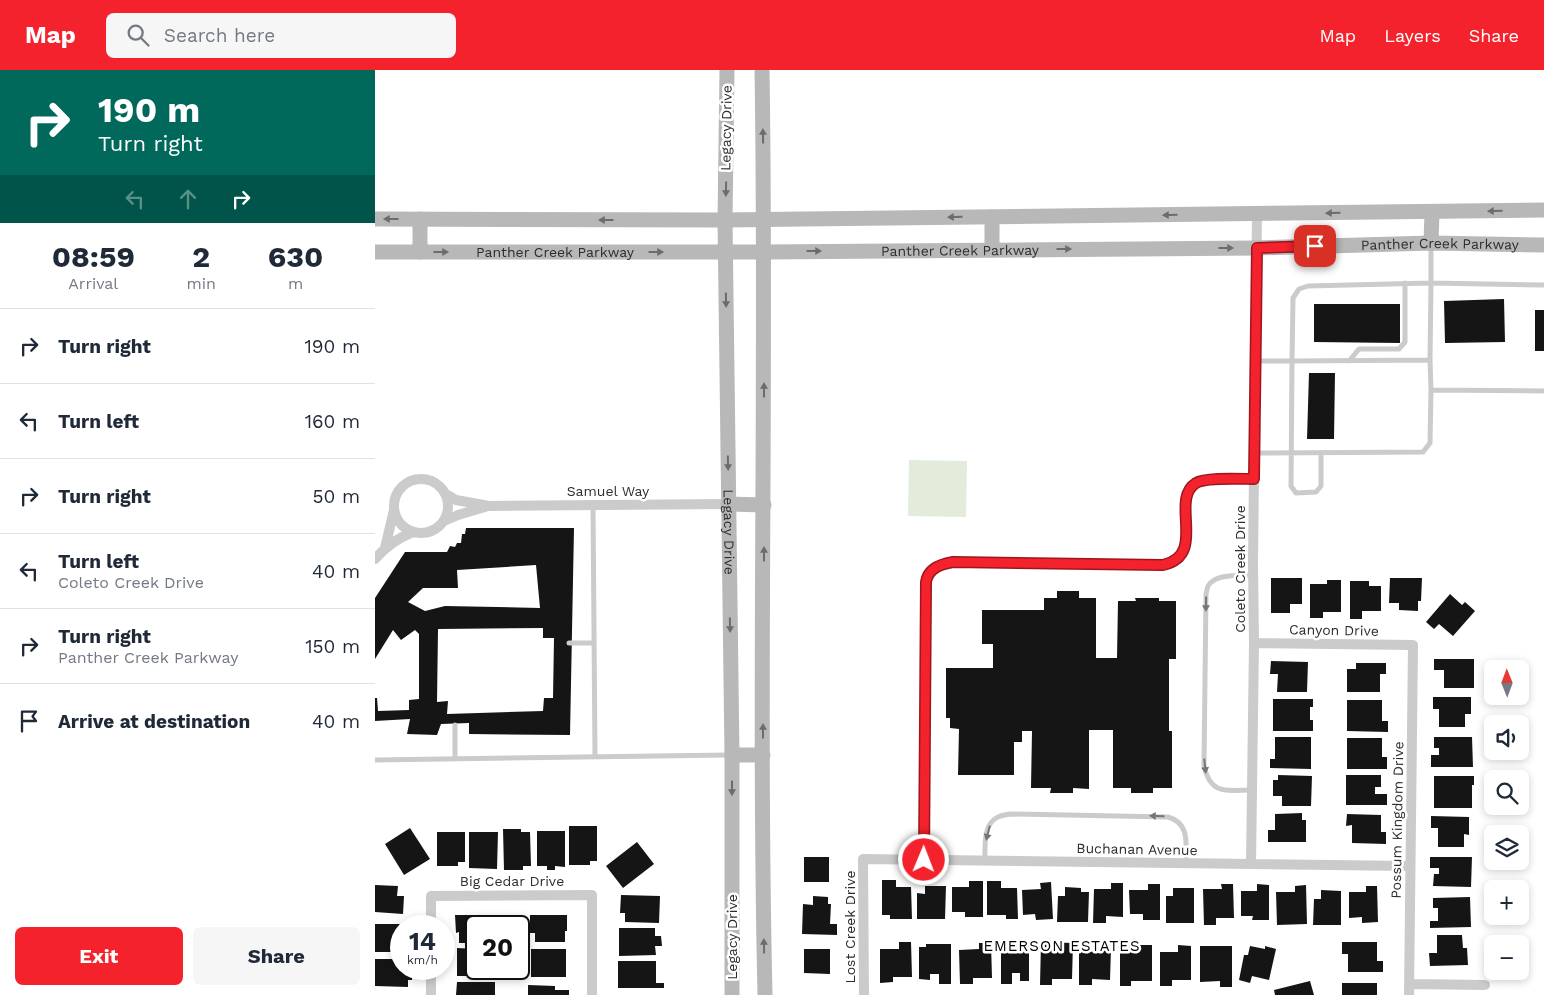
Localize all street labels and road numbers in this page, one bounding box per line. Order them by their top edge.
street label: Legacy Drive [717,85,735,171]
street label: Panther Creek Parkway [1361,235,1520,253]
street label: Panther Creek Parkway [881,242,1040,259]
street label: Panther Creek Parkway [476,244,635,260]
street label: Samuel Way [567,483,650,499]
street label: Legacy Drive [721,489,738,575]
street label: Coleto Creek Drive [1232,505,1248,633]
street label: Canyon Drive [1289,621,1379,639]
street label: Possum Kingdom Drive [1388,741,1406,899]
street label: Buchanan Avenue [1076,840,1198,858]
street label: Lost Creek Drive [842,870,858,984]
street label: Big Cedar Drive [460,873,564,889]
street label: Legacy Drive [724,894,740,980]

